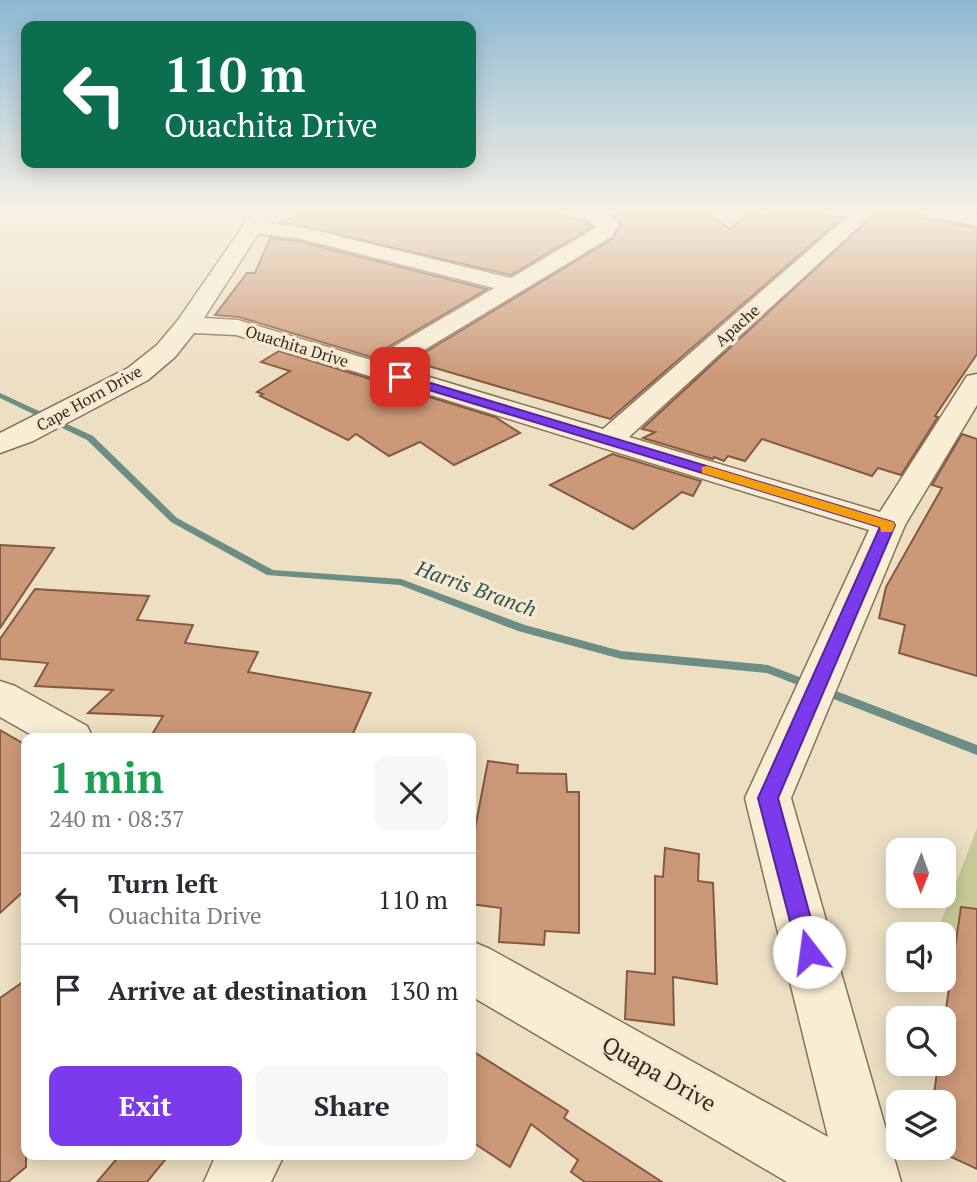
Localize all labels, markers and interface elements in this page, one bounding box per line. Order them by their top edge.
text: 110 m [164,41,306,106]
icon: left [49,49,140,140]
text: Ouachita Drive [164,104,378,146]
street label: Apache [710,299,764,351]
street label: Ouachita Drive [243,320,351,372]
pin [370,347,430,407]
icon: arrive [381,358,419,396]
street label: Cape Horn Drive [32,360,146,436]
water label: Harris Branch [411,553,540,623]
text: 1 min [49,749,164,805]
button: close [374,756,448,830]
text: 240 m · 08:37 [49,803,184,834]
north arrow [886,838,956,908]
map controls [886,838,956,1160]
text: Turn left [108,866,218,900]
icon: left [49,880,87,918]
text: 110 m [378,882,448,916]
text: Ouachita Drive [108,900,262,931]
position arrow [772,915,846,989]
button: sound [886,922,956,992]
icon: arrive [49,971,87,1009]
text: Arrive at destination [108,973,367,1007]
text: 130 m [388,973,459,1007]
button: search [886,1006,956,1076]
street label: Quapa Drive [597,1028,722,1119]
button: Exit [49,1066,242,1146]
button: Share [256,1066,448,1146]
button: layers [886,1090,956,1160]

